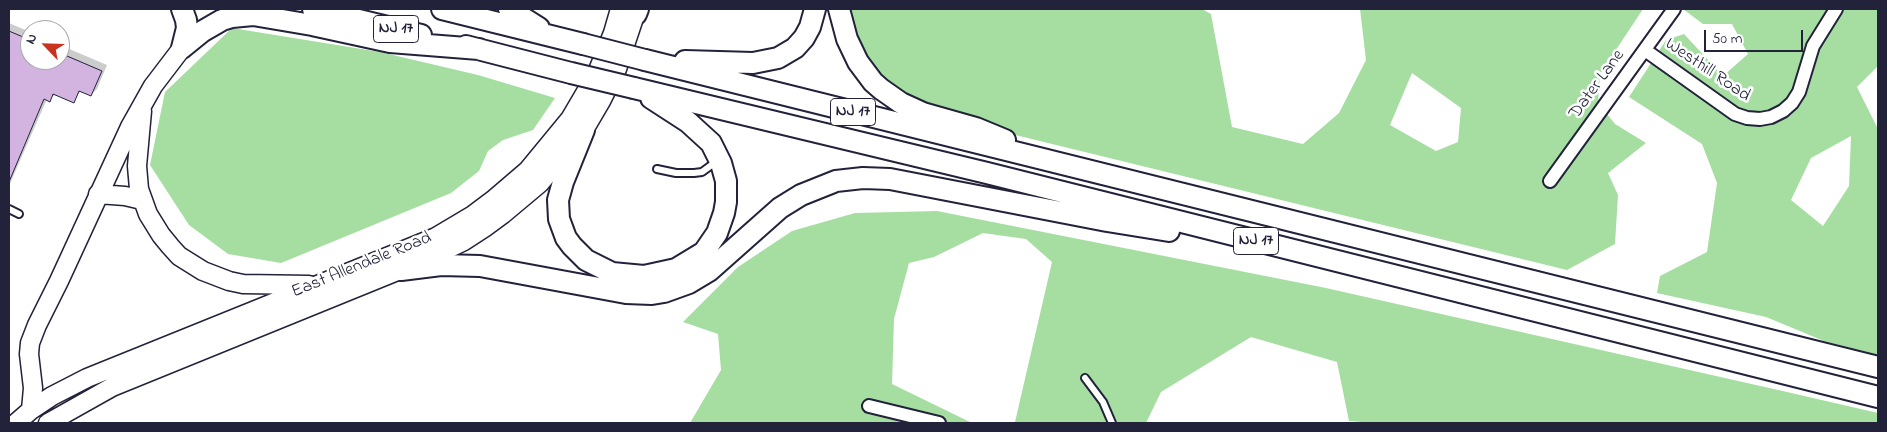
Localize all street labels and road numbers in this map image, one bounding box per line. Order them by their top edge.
road number: NJ 17 [374,15,418,42]
street label: Westhill Road [1660,34,1754,108]
street label: Dater Lane [1566,46,1630,124]
road number: NJ 17 [830,98,876,125]
street label: East Allendale Road [289,228,435,304]
road number: NJ 17 [1234,228,1278,255]

